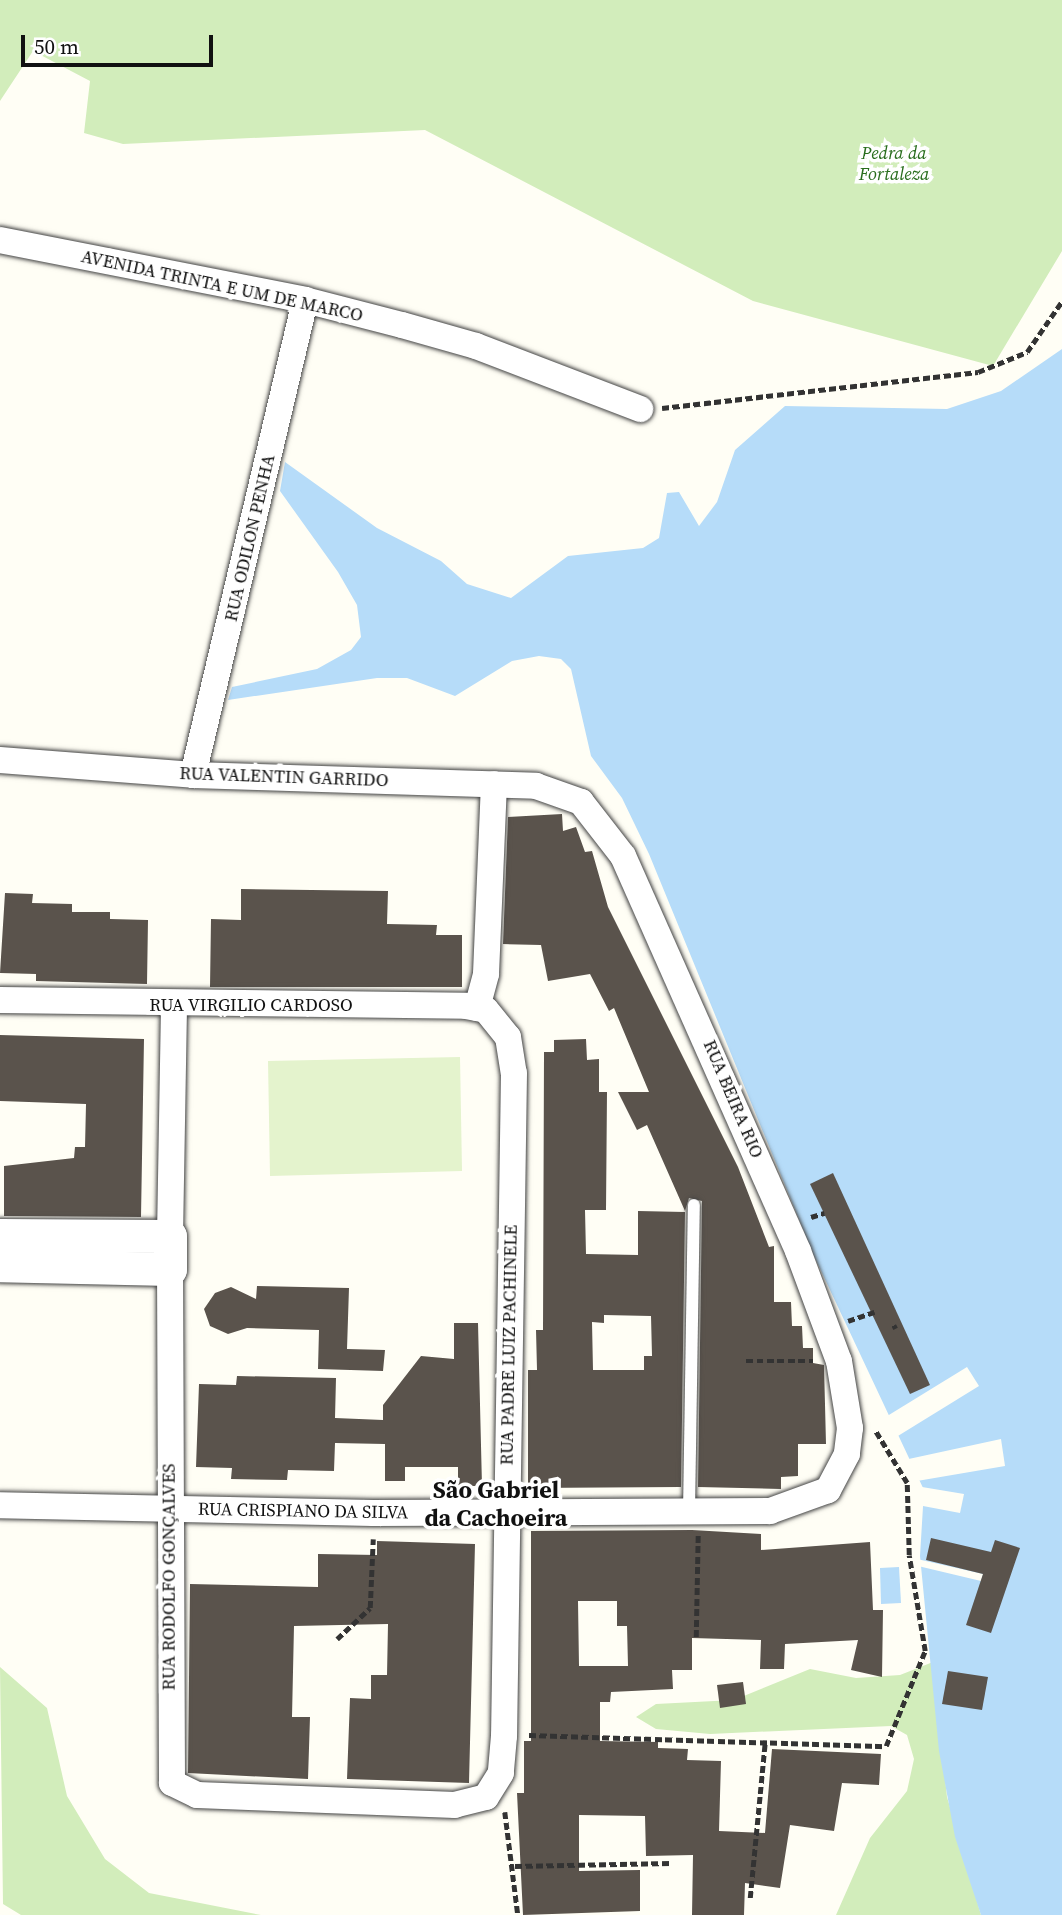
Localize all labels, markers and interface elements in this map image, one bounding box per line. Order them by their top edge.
scale bar [24,21,217,65]
text: 50 m [34,32,79,61]
park label: Pedra da Fortaleza [859,143,929,186]
street label: AVENIDA TRINTA E UM DE MARCO [79,246,365,326]
street label: RUA ODILON PENHA [220,452,280,624]
street label: RUA VALENTIN GARRIDO [179,763,389,791]
street label: RUA VIRGILIO CARDOSO [149,994,353,1016]
street label: RUA BEIRA RIO [698,1037,768,1161]
street label: RUA PADRE LUIZ PACHINELE [496,1224,522,1466]
street label: RUA RODOLFO GONÇALVES [158,1463,180,1691]
district label: São Gabriel da Cachoeira [424,1476,568,1532]
street label: RUA CRISPIANO DA SILVA [198,1498,408,1524]

